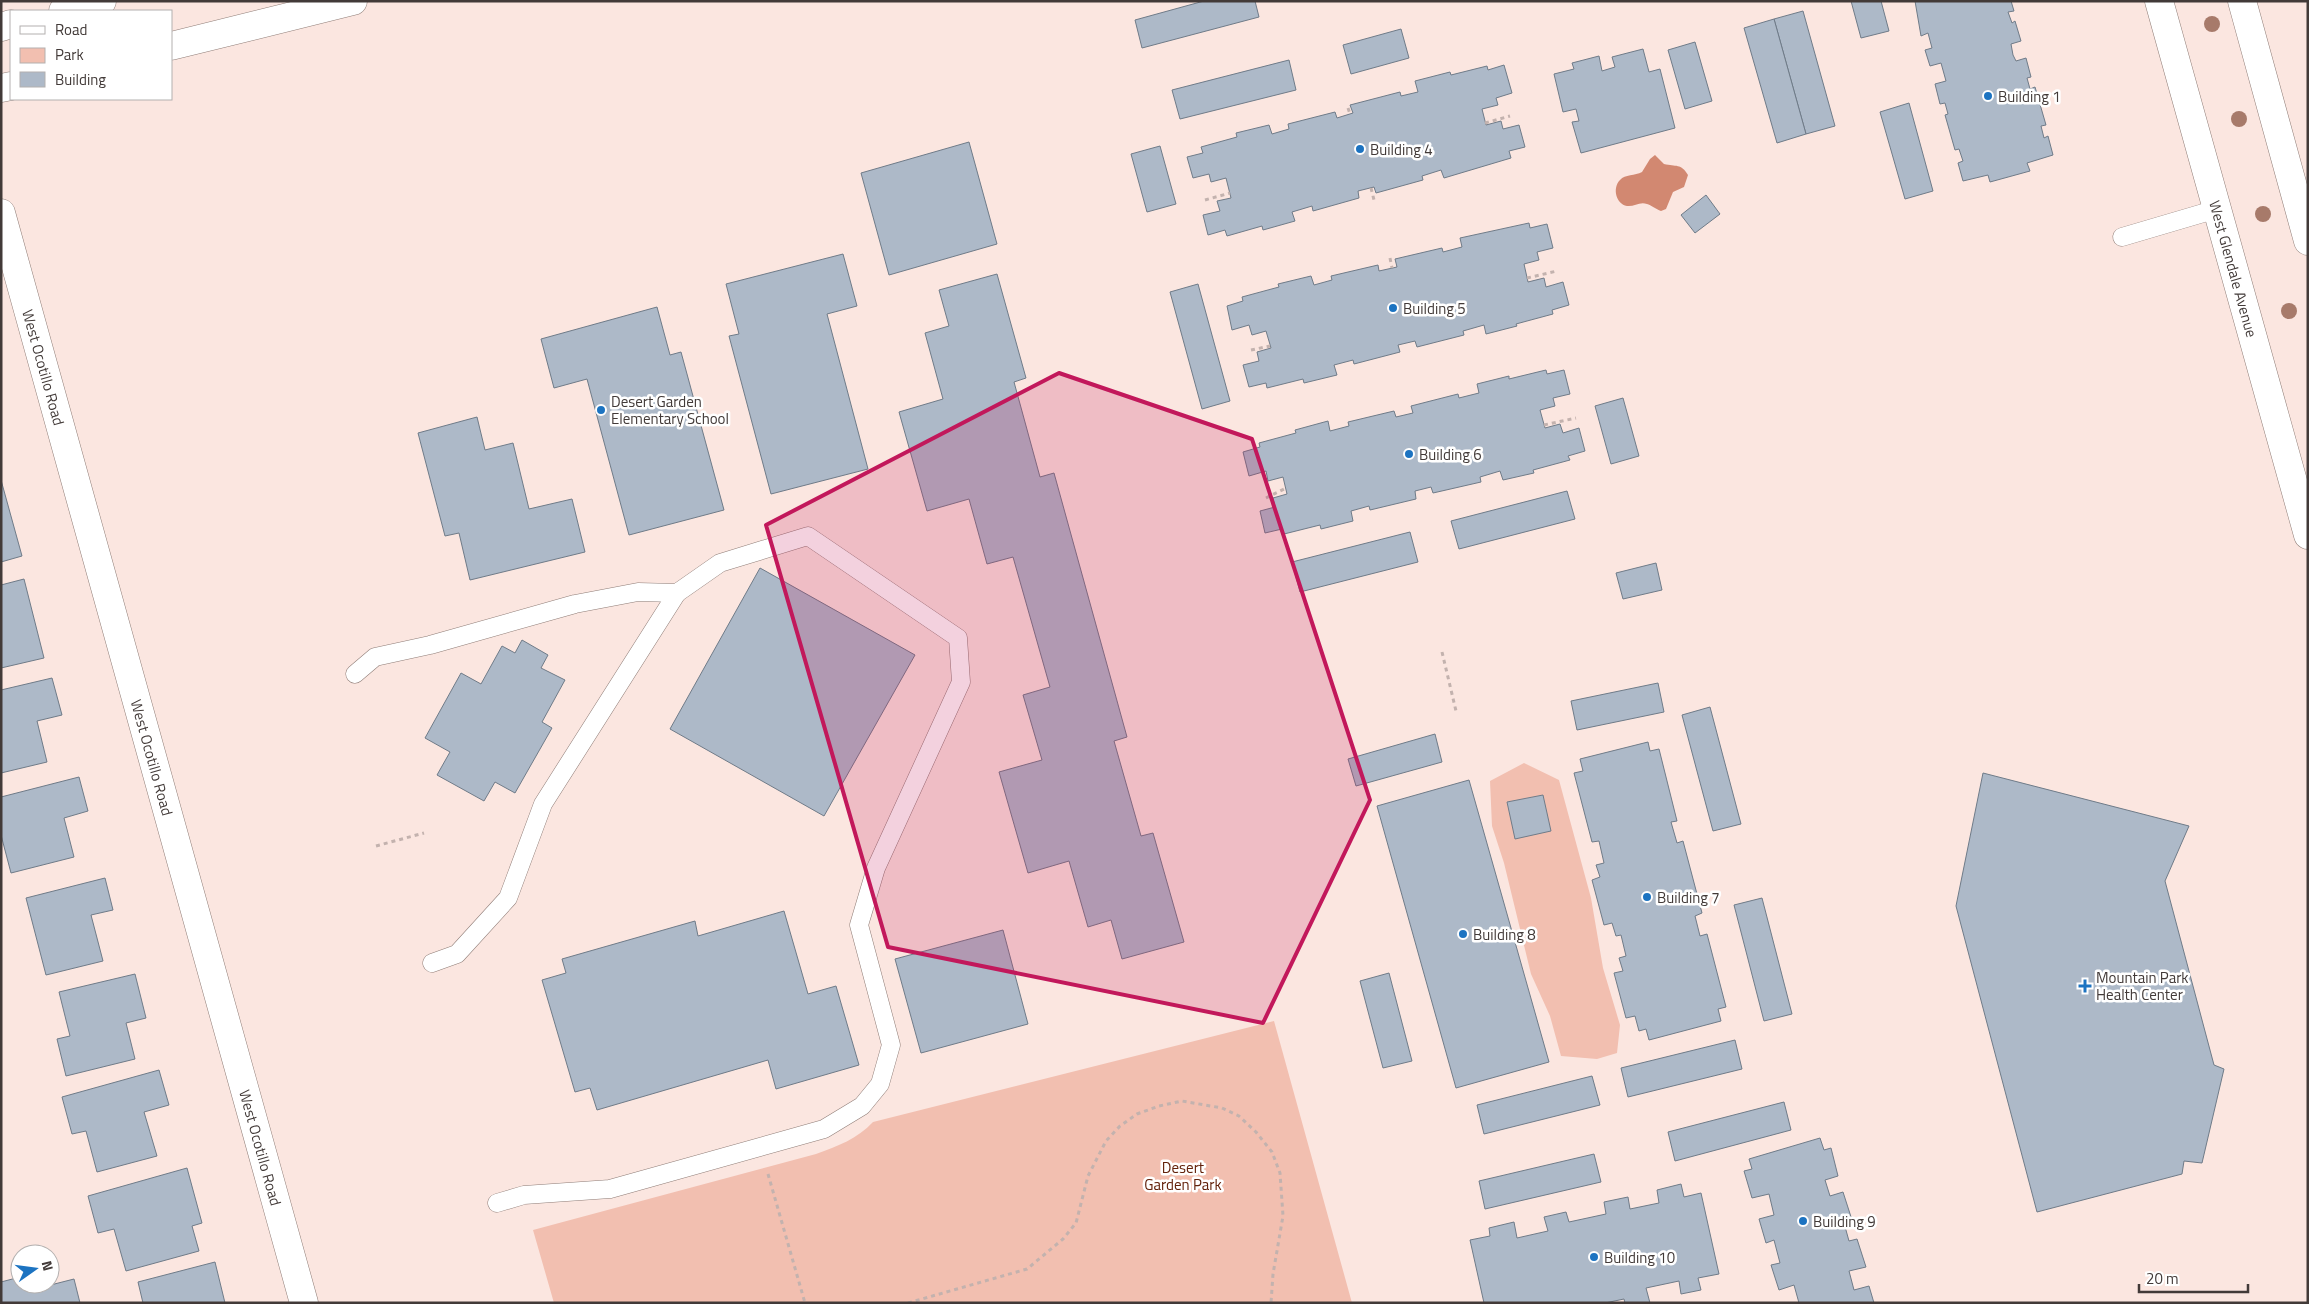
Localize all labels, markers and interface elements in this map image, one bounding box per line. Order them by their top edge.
legend [10,10,172,100]
text: Road [55,18,87,41]
text: Park [55,43,84,66]
text: Building [55,68,106,91]
place label: Building 1 [1998,85,2061,108]
marker: Building 1 [1982,90,1994,102]
place label: Building 4 [1370,138,1433,161]
marker: Building 4 [1354,143,1366,155]
street label: West Glendale Avenue [2204,198,2264,340]
place label: Building 5 [1403,297,1466,320]
marker: Building 5 [1387,302,1399,314]
street label: West Ocotillo Road [17,306,71,428]
place label: Desert Garden Elementary School [611,390,729,430]
marker: Desert Garden Elementary School [595,404,607,416]
place label: Building 6 [1419,443,1482,466]
marker: Building 6 [1403,448,1415,460]
street label: West Ocotillo Road [125,697,179,818]
place label: Building 7 [1657,886,1720,909]
marker: Building 7 [1641,891,1653,903]
place label: Building 8 [1473,923,1536,946]
marker: Building 8 [1457,928,1469,940]
place label: Mountain Park Health Center [2096,966,2189,1006]
marker: Mountain Park Health Center [2078,979,2092,993]
street label: West Ocotillo Road [234,1087,288,1208]
park label: Desert Garden Park [1144,1156,1222,1196]
place label: Building 9 [1813,1210,1876,1233]
marker: Building 9 [1797,1215,1809,1227]
north arrow [10,1244,60,1294]
place label: Building 10 [1604,1246,1675,1269]
marker: Building 10 [1588,1251,1600,1263]
text: N [37,1258,59,1273]
scale bar [2139,1262,2248,1294]
text: 20 m [2146,1267,2179,1290]

